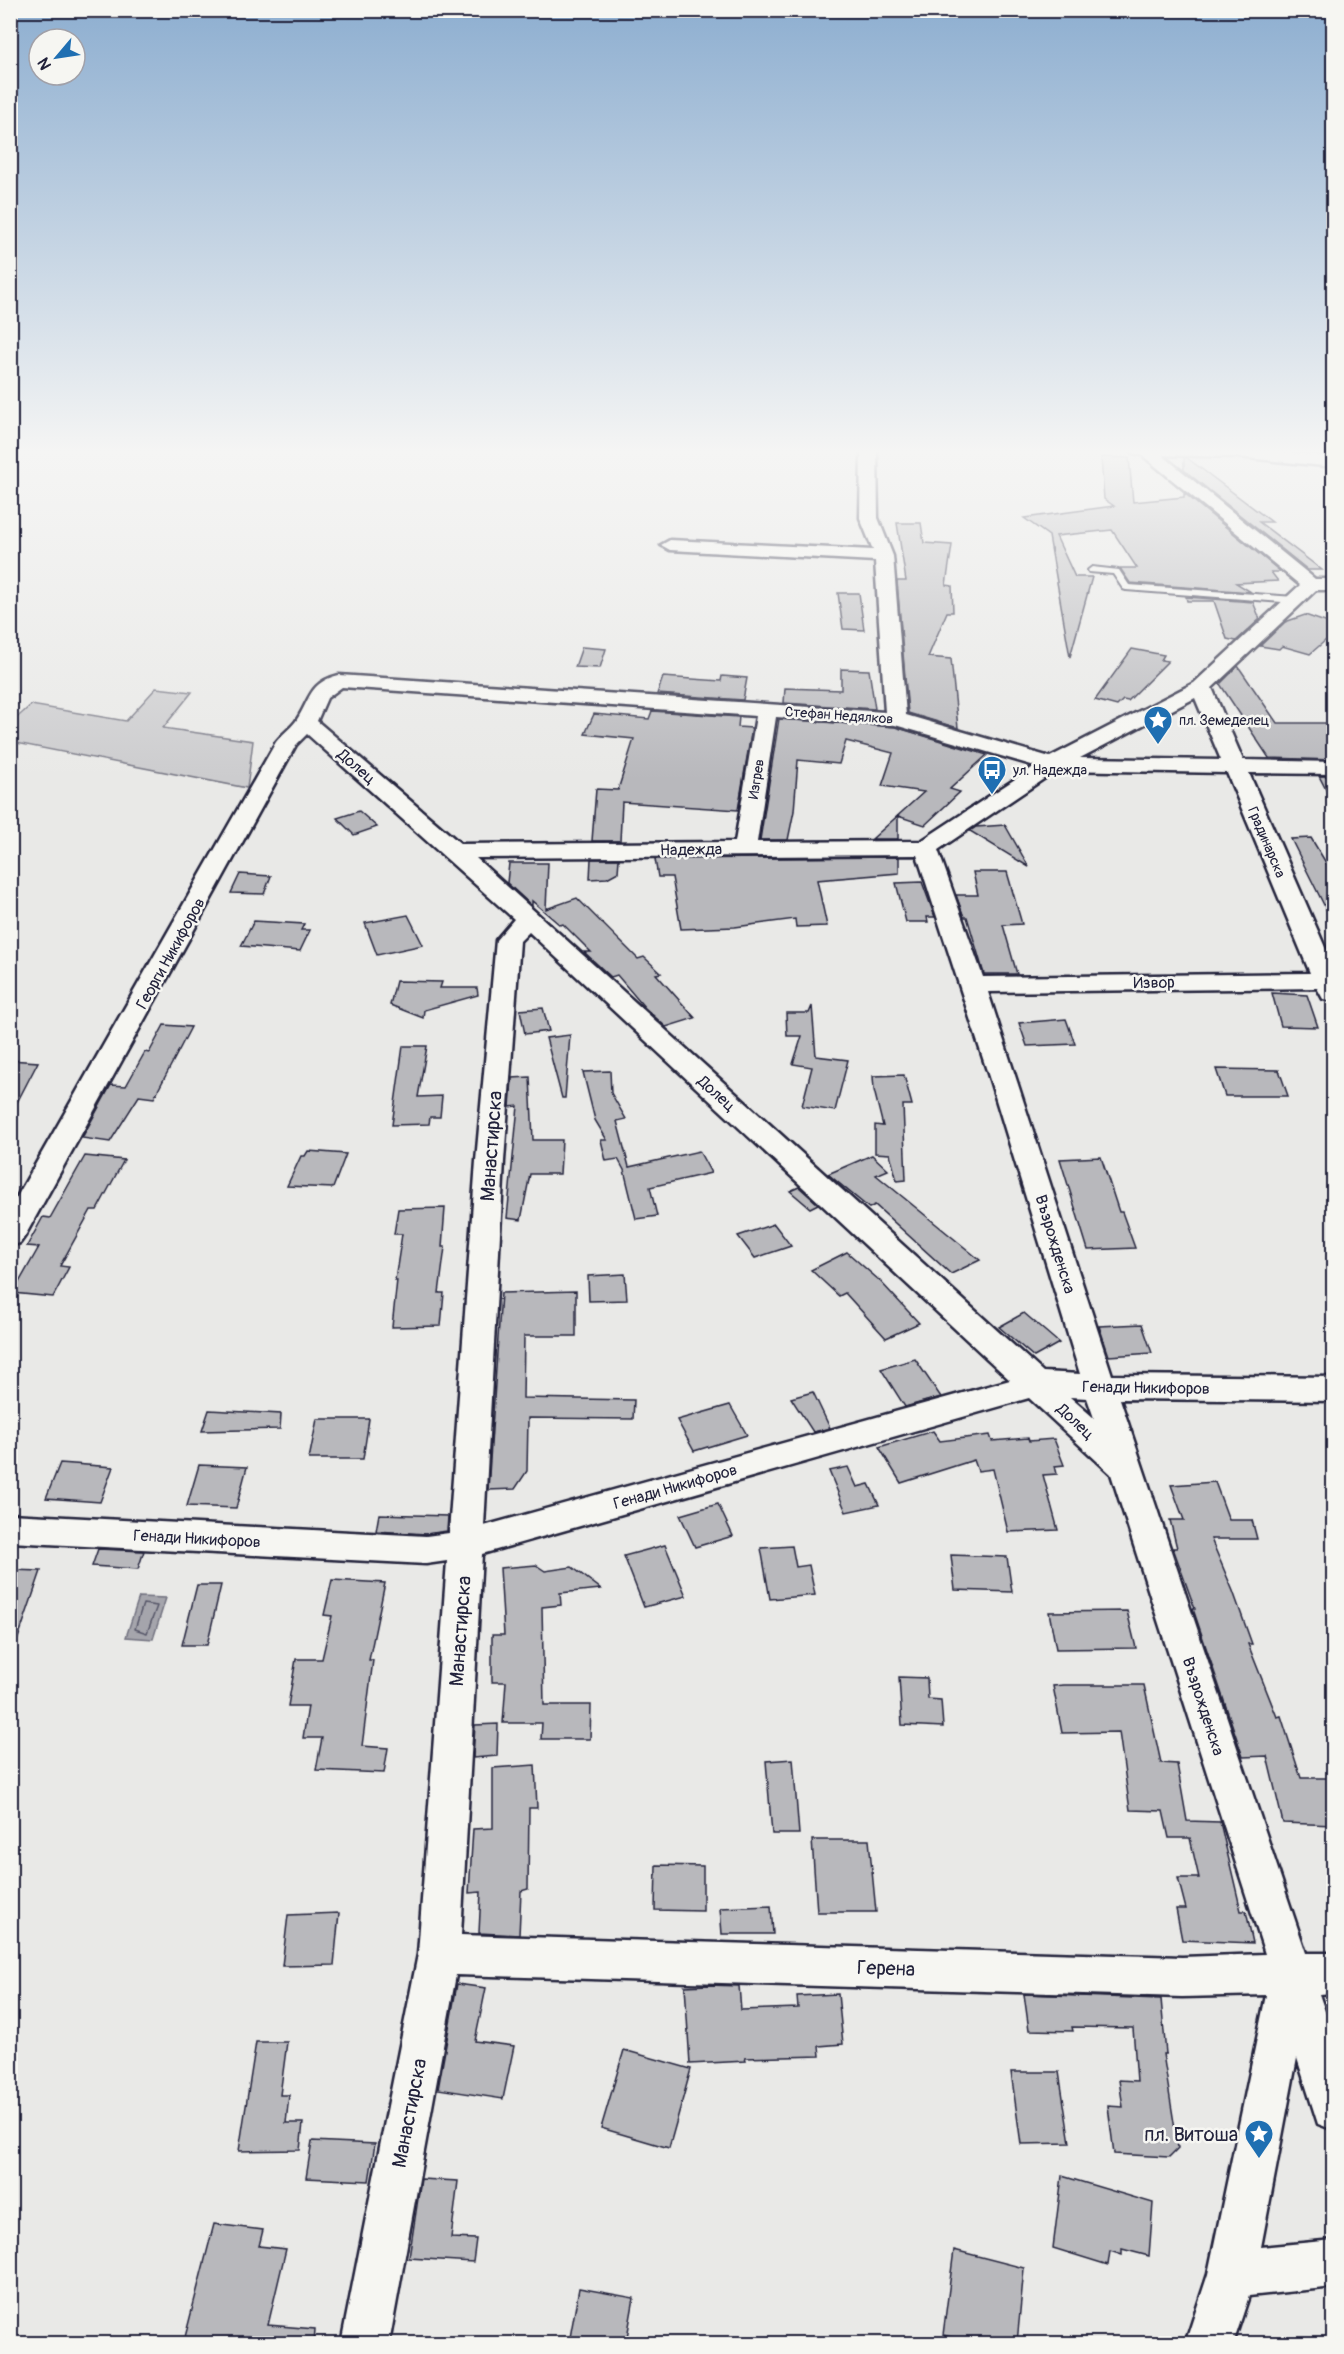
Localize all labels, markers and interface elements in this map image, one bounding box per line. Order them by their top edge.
north arrow [27,27,87,87]
text: N [33,54,56,73]
street label: Стефан Недялков [784,703,894,728]
place icon: пл. Земеделец [1142,704,1174,746]
place label: пл. Земеделец [1179,712,1270,729]
street label: Долец [332,744,380,789]
bus stop icon: ул. Надежда [976,754,1008,796]
street label: Изгрев [745,758,768,800]
place label: ул. Надежда [1012,762,1087,779]
street label: Градинарска [1244,804,1289,880]
street label: Надежда [660,839,722,861]
street label: Георги Никифоров [132,894,210,1013]
street label: Извор [1133,973,1175,993]
street label: Долец [692,1071,740,1116]
street label: Манастирска [475,1090,508,1202]
street label: Възрожденска [1031,1192,1080,1296]
street label: Генади Никифоров [1082,1377,1210,1399]
street label: Долец [1051,1399,1098,1444]
street label: Генади Никифоров [611,1460,739,1514]
street label: Генади Никифоров [133,1526,261,1552]
street label: Манастирска [444,1575,477,1687]
street label: Възрожденска [1178,1655,1228,1758]
street label: Герена [857,1955,915,1982]
street label: Манастирска [387,2056,432,2170]
place icon: пл. Витоша [1243,2118,1275,2160]
place label: пл. Витоша [1144,2122,1238,2147]

